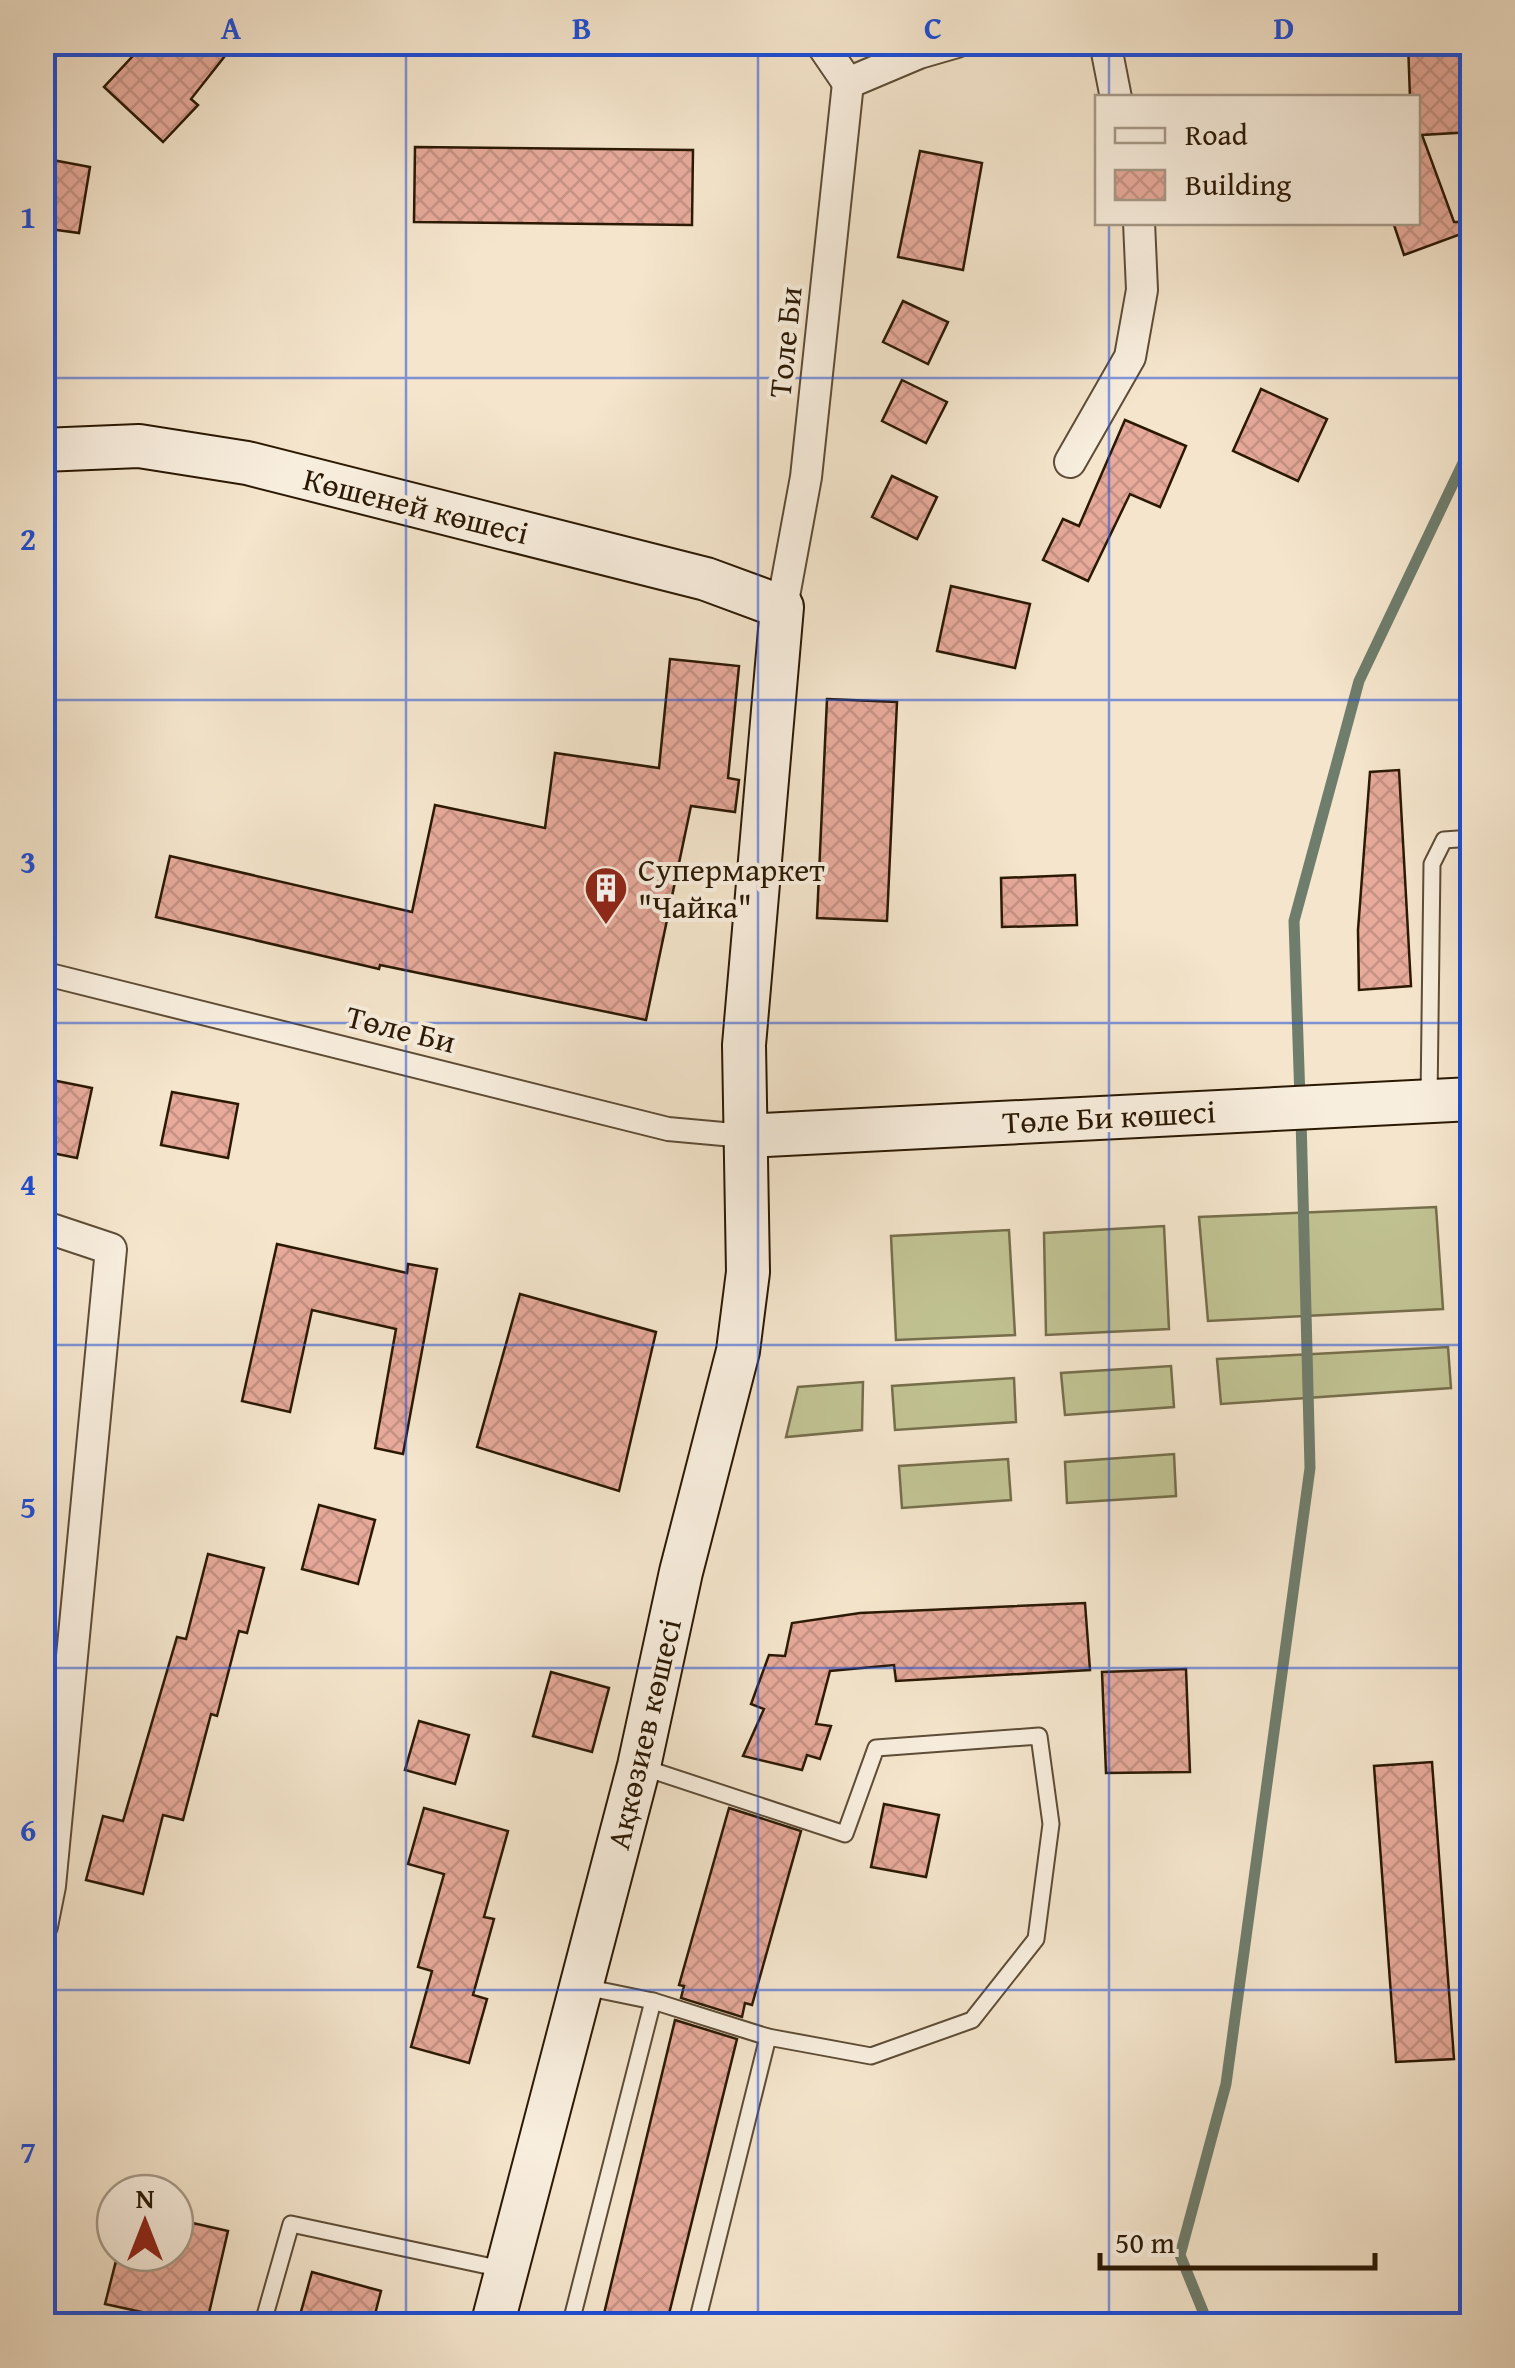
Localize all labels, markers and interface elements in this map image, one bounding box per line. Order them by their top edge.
text: A [221,4,242,51]
text: B [572,4,592,51]
text: C [924,4,942,51]
text: D [1274,4,1294,51]
legend [1095,95,1420,225]
text: Road [1185,112,1248,156]
text: Building [1185,162,1291,206]
text: 1 [20,193,36,240]
street label: Толе Би [755,284,814,400]
street label: Көшеней көшесі [299,455,534,556]
text: 2 [20,515,36,562]
text: 3 [20,838,36,885]
place label: Супермаркет "Чайка" [638,846,825,930]
building icon: Супермаркет "Чайка" [583,865,629,926]
street label: Төле Би [342,992,461,1065]
street label: Төле Би көшесі [1001,1087,1217,1146]
text: 4 [20,1160,36,1207]
text: 5 [20,1483,36,1530]
street label: Ақкөзиев көшесі [594,1614,693,1854]
text: 6 [20,1806,36,1853]
text: 7 [20,2128,36,2175]
north arrow [95,2173,195,2273]
text: N [136,2177,155,2218]
scale bar [1100,2208,1375,2270]
text: 50 m [1115,2220,1175,2264]

